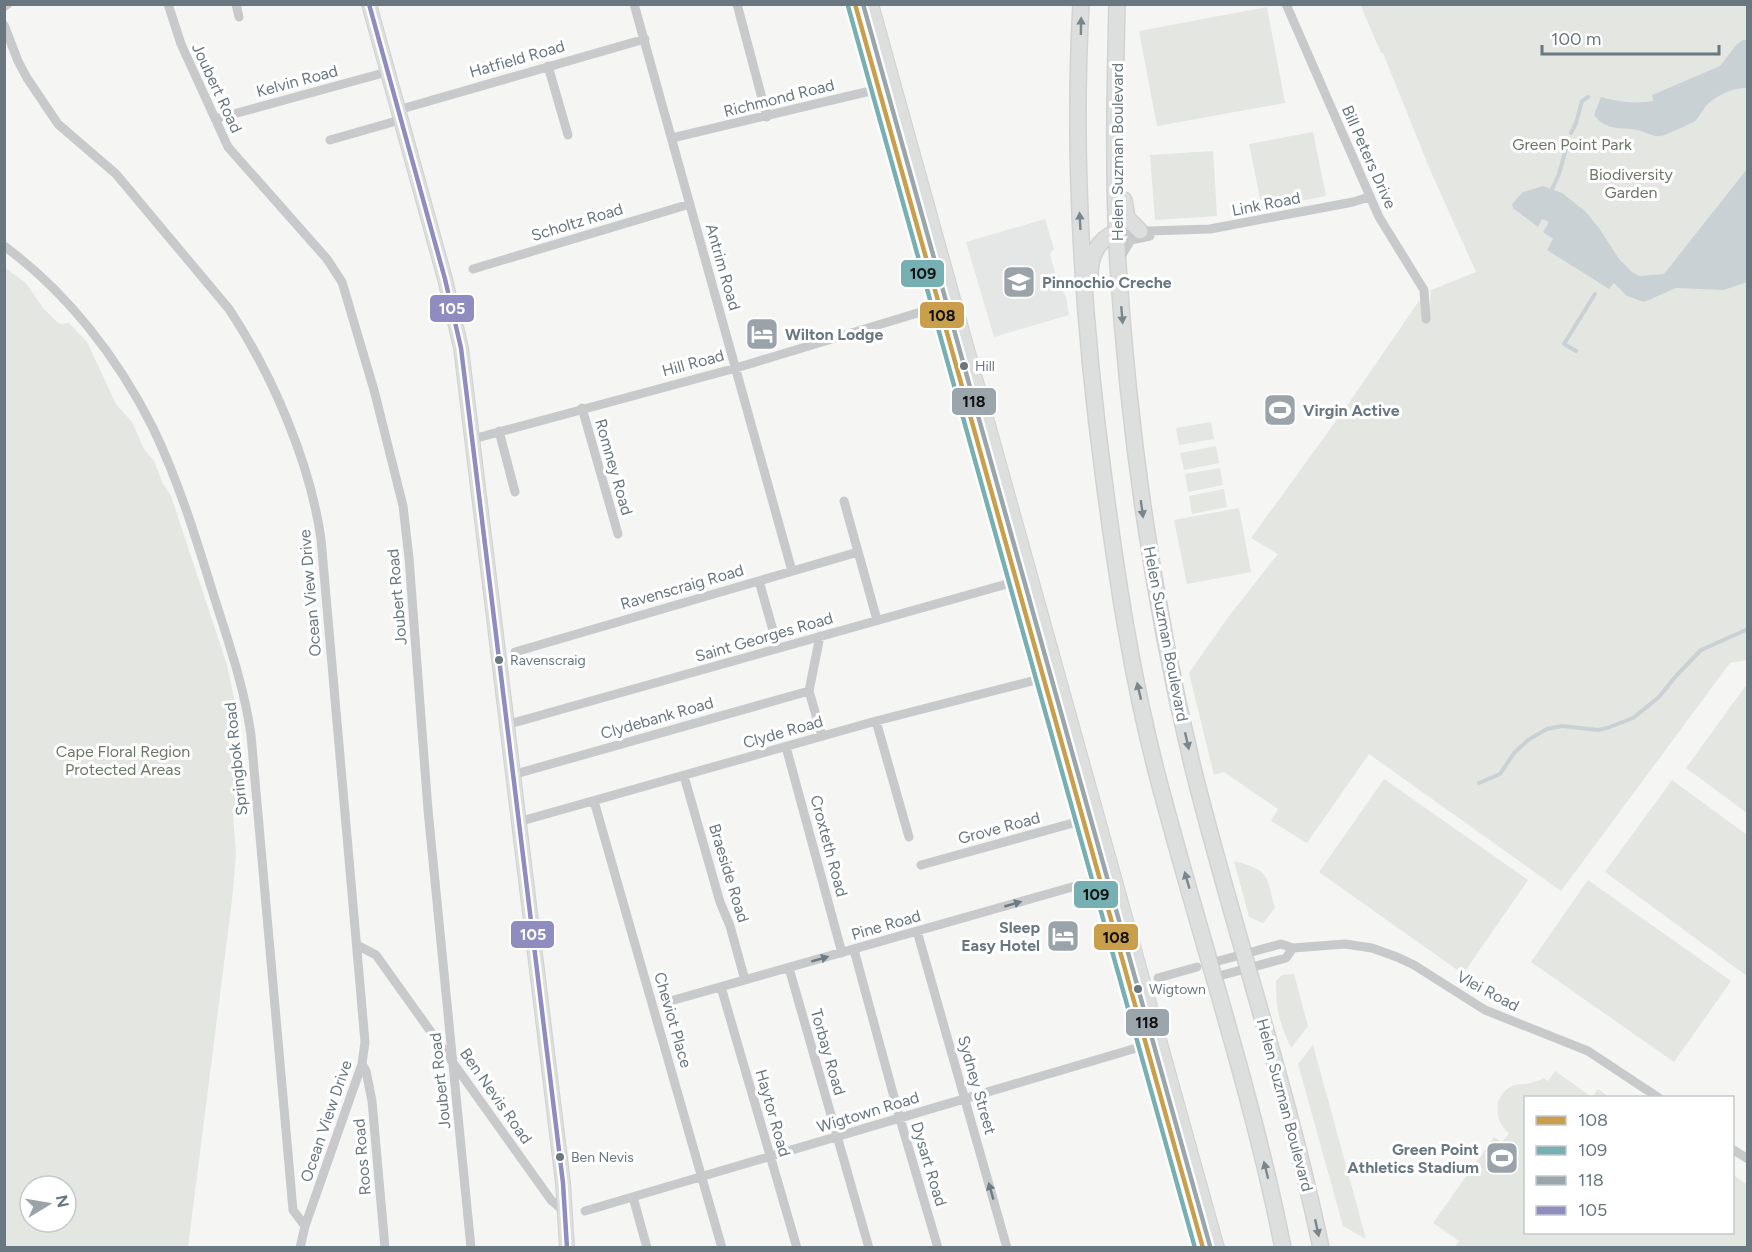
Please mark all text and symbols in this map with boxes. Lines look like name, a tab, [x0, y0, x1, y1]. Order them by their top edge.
one-way arrow	[1076, 16, 1085, 35]
scale bar	[1542, 18, 1719, 56]
text: 100 m	[1551, 28, 1601, 50]
street label: Hatfield Road	[467, 36, 567, 82]
street label: Joubert Road	[188, 40, 246, 136]
street label: Kelvin Road	[254, 61, 340, 101]
street label: Helen Suzman Boulevard	[1108, 63, 1127, 241]
street label: Richmond Road	[722, 75, 836, 121]
street label: Bill Peters Drive	[1338, 102, 1400, 212]
park label: Green Point Park	[1512, 135, 1632, 154]
park label: Biodiversity Garden	[1589, 165, 1673, 202]
street label: Link Road	[1230, 188, 1302, 220]
street label: Scholtz Road	[529, 199, 625, 245]
one-way arrow	[1076, 211, 1085, 230]
street label: Antrim Road	[702, 221, 744, 313]
line badge: 109	[900, 259, 945, 288]
text: 109	[910, 264, 936, 283]
school or university icon: Pinnochio Creche	[1001, 264, 1037, 300]
place label: Pinnochio Creche	[1042, 273, 1172, 292]
line badge: 105	[429, 294, 475, 323]
text: 105	[439, 299, 465, 318]
line badge: 108	[919, 301, 965, 329]
one-way arrow	[1117, 305, 1127, 324]
text: 108	[929, 306, 956, 325]
hotel icon: Wilton Lodge	[744, 316, 780, 352]
place label: Wilton Lodge	[785, 325, 883, 344]
street label: Hill Road	[660, 346, 726, 380]
place label: Hill	[975, 358, 995, 375]
marker: Hill	[958, 360, 970, 372]
line badge: 118	[951, 387, 997, 416]
text: 118	[962, 392, 986, 411]
sports icon: Virgin Active	[1262, 392, 1298, 428]
place label: Virgin Active	[1303, 401, 1400, 420]
street label: Romney Road	[591, 417, 637, 517]
one-way arrow	[1138, 499, 1147, 518]
street label: Ocean View Drive	[295, 528, 325, 657]
street label: Helen Suzman Boulevard	[1140, 545, 1192, 723]
street label: Joubert Road	[383, 548, 411, 646]
street label: Ravenscraig Road	[618, 560, 746, 614]
street label: Saint Georges Road	[693, 608, 835, 666]
place label: Ravenscraig	[510, 652, 586, 669]
marker: Ravenscraig	[493, 654, 505, 666]
one-way arrow	[1133, 682, 1143, 700]
street label: Clydebank Road	[598, 693, 716, 743]
street label: Springbok Road	[221, 701, 251, 817]
street label: Clyde Road	[741, 712, 825, 752]
one-way arrow	[1183, 732, 1193, 751]
park label: Cape Floral Region Protected Areas	[56, 742, 190, 779]
street label: Croxteth Road	[806, 793, 852, 899]
street label: Grove Road	[956, 808, 1042, 848]
street label: Braeside Road	[705, 821, 753, 925]
one-way arrow	[1182, 870, 1191, 888]
line badge: 109	[1073, 880, 1119, 909]
text: 109	[1083, 885, 1109, 904]
one-way arrow	[1005, 899, 1023, 908]
street label: Pine Road	[849, 906, 923, 944]
place label: Sleep Easy Hotel	[961, 918, 1040, 955]
hotel icon: Sleep Easy Hotel	[1045, 918, 1081, 954]
line badge: 105	[510, 920, 555, 949]
line badge: 108	[1093, 923, 1139, 951]
text: 105	[520, 925, 546, 944]
text: 108	[1103, 928, 1130, 947]
one-way arrow	[811, 954, 829, 963]
street label: Vlei Road	[1454, 967, 1522, 1015]
street label: Cheviot Place	[650, 970, 696, 1070]
place label: Wigtown	[1149, 981, 1206, 998]
marker: Wigtown	[1132, 983, 1144, 995]
street label: Torbay Road	[807, 1007, 849, 1097]
line badge: 118	[1125, 1008, 1170, 1037]
text: 118	[1135, 1013, 1159, 1032]
street label: Helen Suzman Boulevard	[1253, 1016, 1317, 1194]
street label: Joubert Road	[425, 1032, 455, 1130]
street label: Sydney Street	[954, 1033, 1000, 1137]
street label: Ben Nevis Road	[456, 1044, 536, 1148]
street label: Ocean View Drive	[296, 1057, 356, 1184]
street label: Haytor Road	[751, 1067, 795, 1159]
street label: Wigtown Road	[815, 1087, 921, 1137]
legend	[1524, 1096, 1734, 1234]
text: 108	[1578, 1109, 1608, 1131]
street label: Roos Road	[349, 1118, 375, 1196]
street label: Dysart Road	[907, 1119, 951, 1209]
text: 109	[1578, 1139, 1607, 1161]
place label: Green Point Athletics Stadium	[1347, 1140, 1479, 1177]
sports icon: Green Point Athletics Stadium	[1484, 1140, 1520, 1176]
place label: Ben Nevis	[571, 1149, 634, 1166]
marker: Ben Nevis	[554, 1151, 566, 1163]
one-way arrow	[1261, 1161, 1271, 1179]
text: 118	[1578, 1169, 1604, 1191]
north arrow	[18, 1174, 78, 1234]
one-way arrow	[986, 1182, 995, 1200]
text: N	[52, 1193, 73, 1209]
text: 105	[1578, 1199, 1607, 1221]
one-way arrow	[1313, 1219, 1322, 1238]

